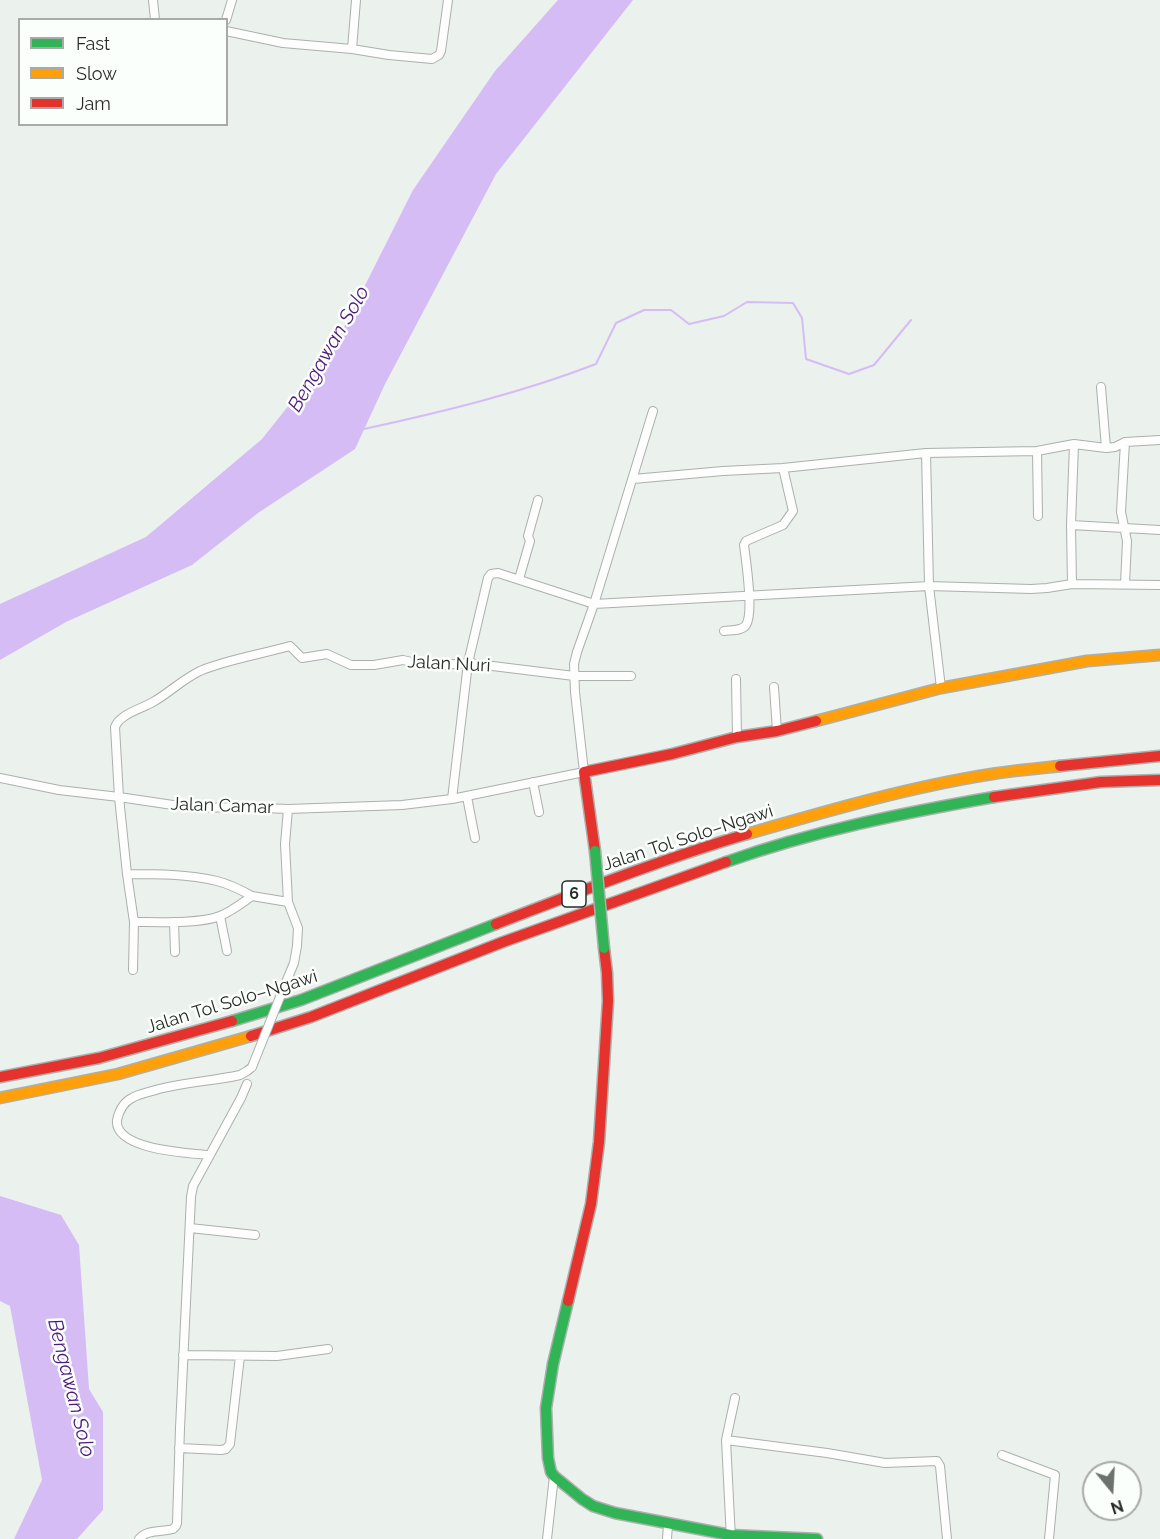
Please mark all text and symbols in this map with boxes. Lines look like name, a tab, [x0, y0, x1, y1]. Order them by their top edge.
legend	[18, 18, 228, 126]
text: Fast	[76, 33, 110, 54]
text: Slow	[76, 63, 117, 84]
text: Jam	[76, 93, 111, 114]
water label: Bengawan Solo	[283, 282, 375, 416]
street label: Jalan Nuri	[407, 651, 491, 677]
street label: Jalan Camar	[170, 793, 274, 819]
street label: Jalan Tol Solo–Ngawi	[600, 800, 776, 876]
road number: 6	[562, 881, 586, 907]
street label: Jalan Tol Solo–Ngawi	[144, 966, 320, 1038]
water label: Bengawan Solo	[42, 1317, 100, 1459]
north arrow	[1082, 1461, 1142, 1521]
text: N	[1108, 1496, 1126, 1518]

